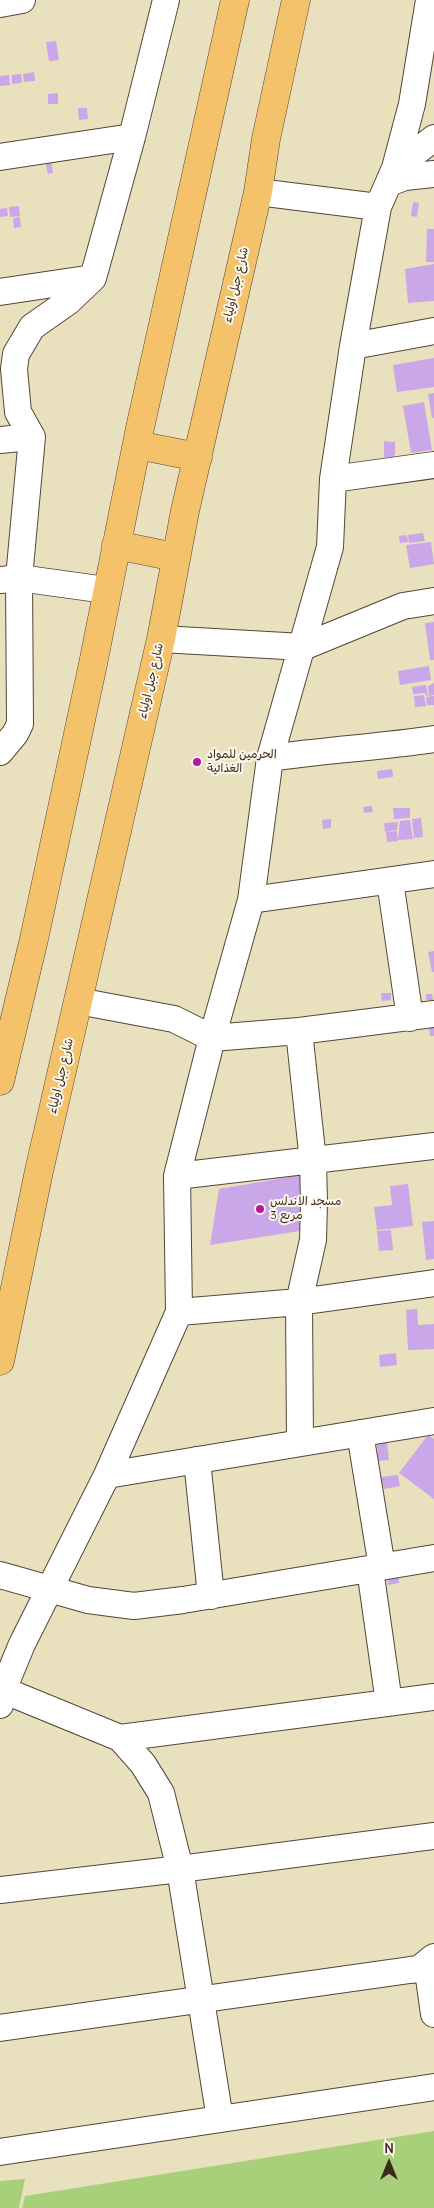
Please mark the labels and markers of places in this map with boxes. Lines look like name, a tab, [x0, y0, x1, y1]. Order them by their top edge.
place label: الحرمين للمواد الغذائية	[207, 748, 277, 776]
marker: الحرمين للمواد الغذائية	[191, 756, 203, 768]
place label: مسجد الاندلس مربع 3	[270, 1195, 341, 1223]
marker: مسجد الاندلس مربع 3	[254, 1203, 266, 1215]

